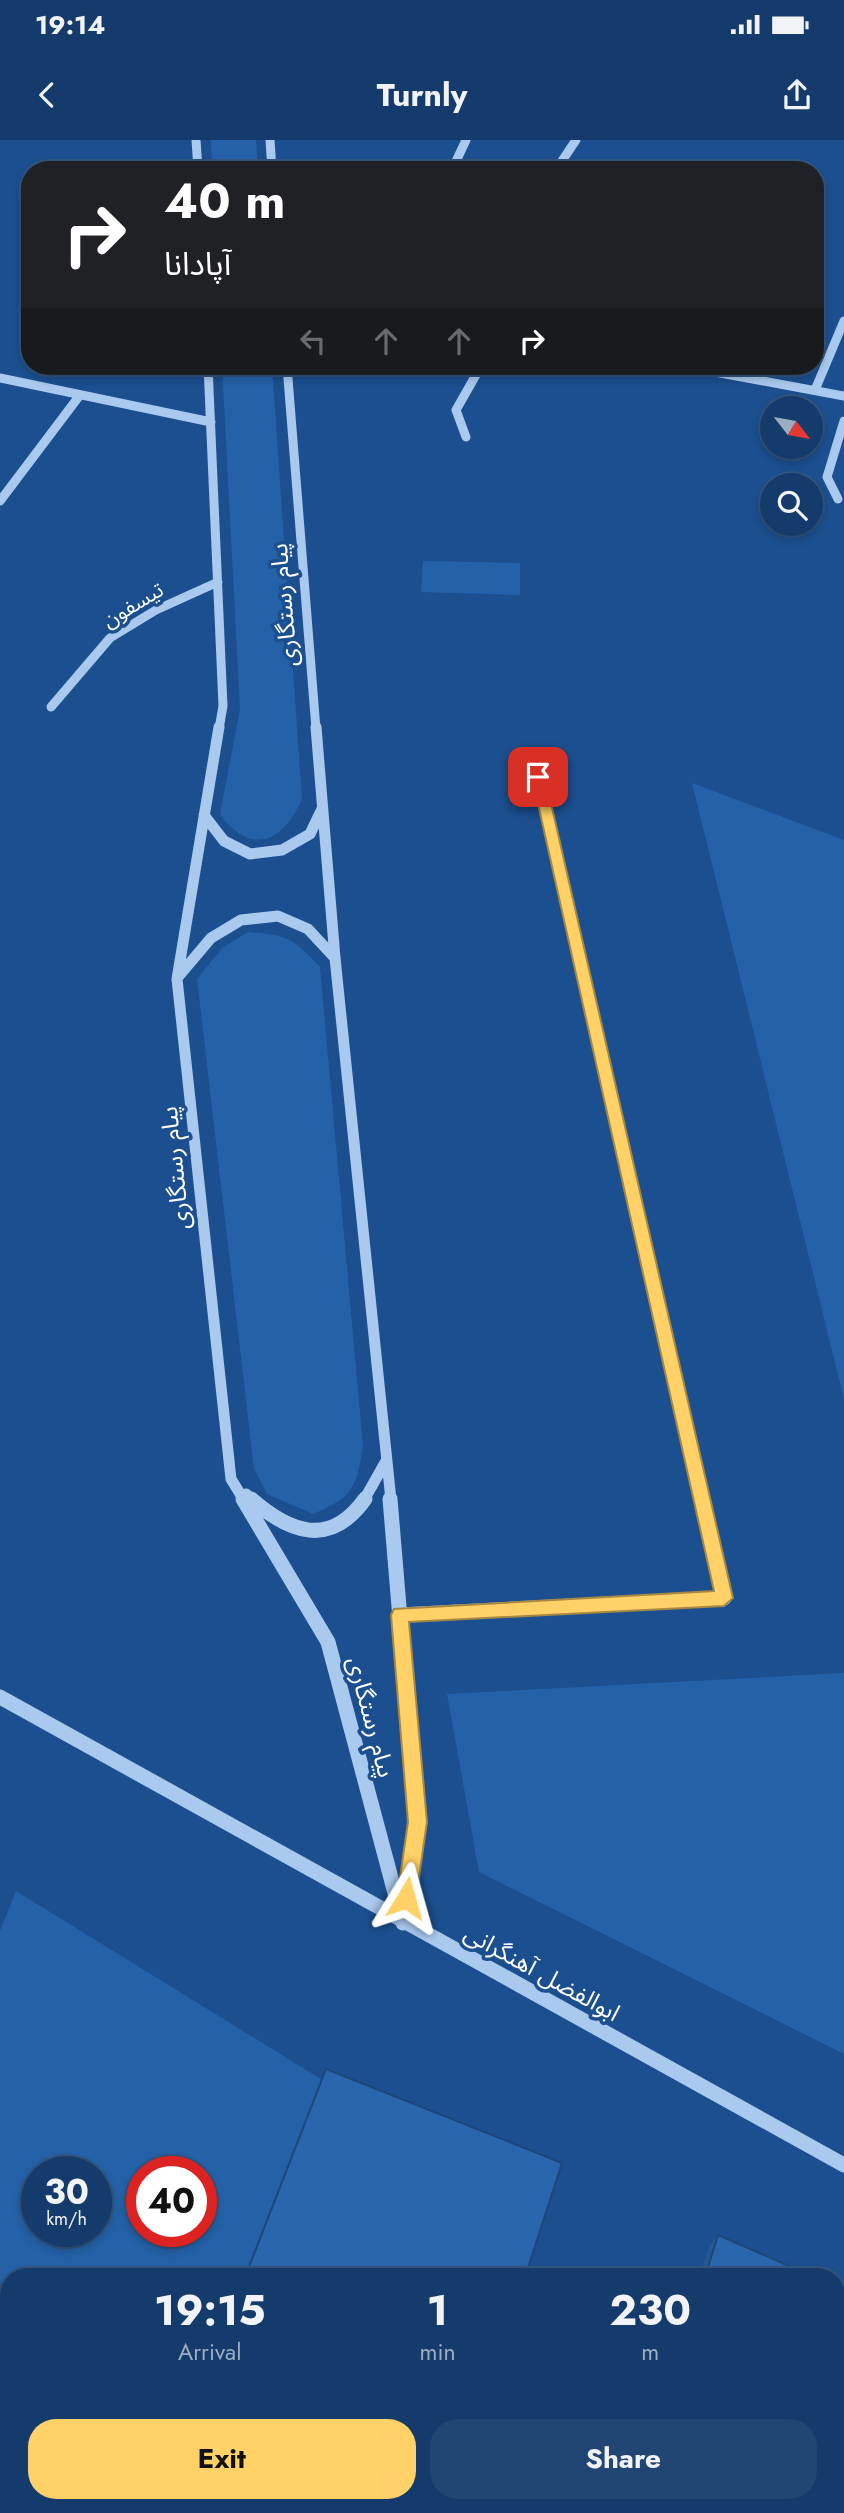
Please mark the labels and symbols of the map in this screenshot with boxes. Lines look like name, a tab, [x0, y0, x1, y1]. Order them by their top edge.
north arrow	[760, 396, 822, 458]
street label: پیام رستگاری	[261, 542, 307, 668]
street label: تیسفون	[97, 575, 169, 635]
pin	[508, 747, 568, 807]
street label: پیام رستگاری	[151, 1104, 199, 1232]
street label: پیام رستگاری	[338, 1652, 404, 1782]
position arrow	[369, 1861, 443, 1935]
street label: ابوالفضل آهنگرانی	[458, 1915, 627, 2030]
speed limit sign: 40	[126, 2156, 217, 2247]

